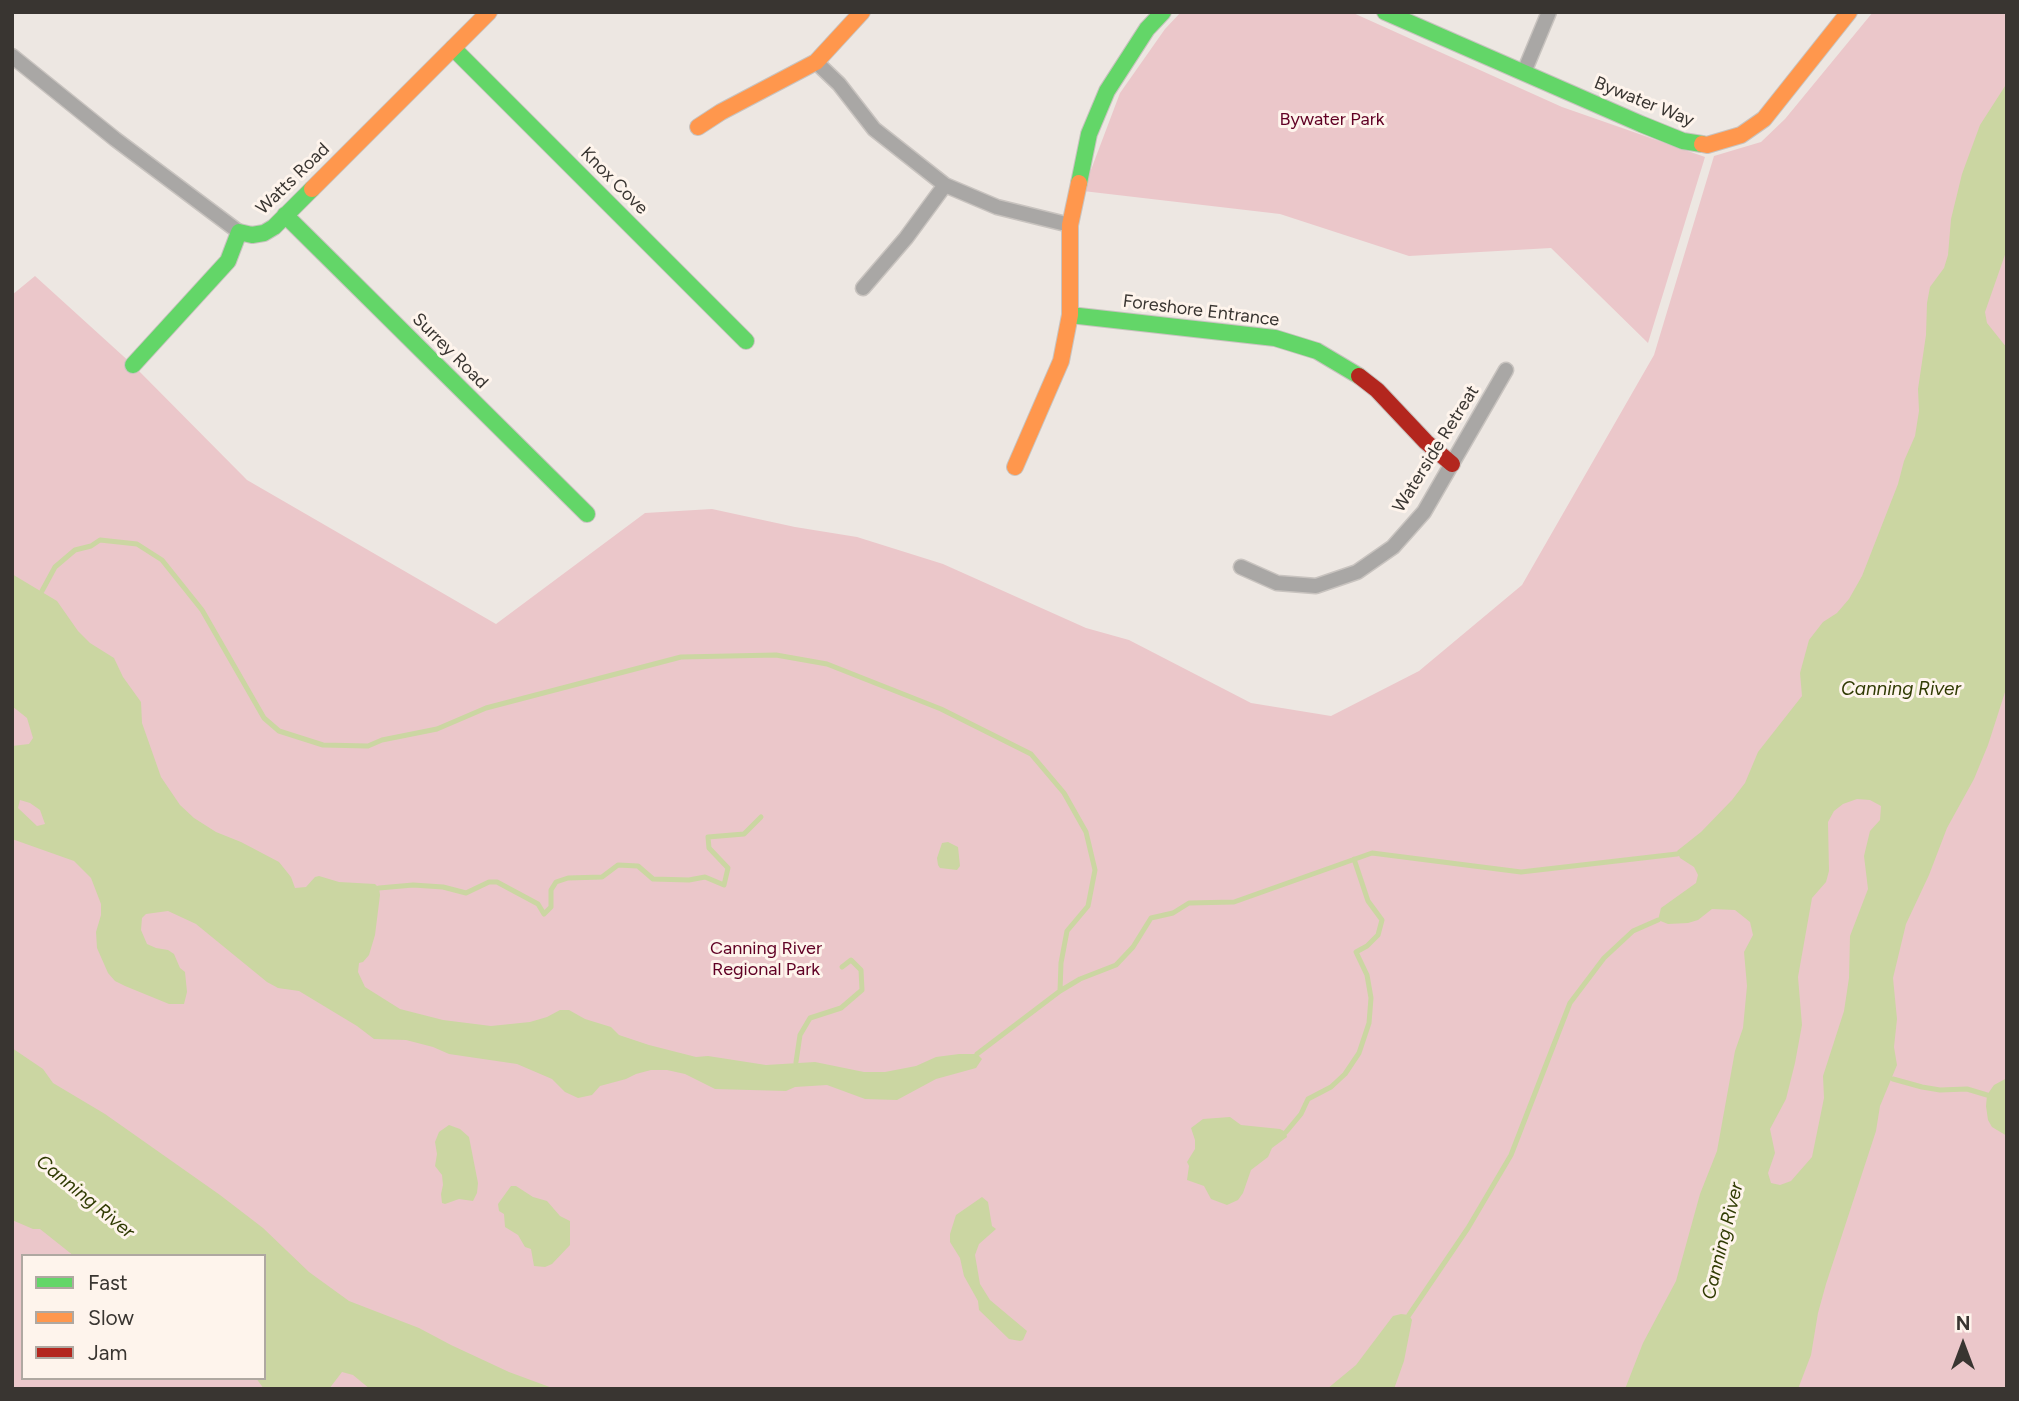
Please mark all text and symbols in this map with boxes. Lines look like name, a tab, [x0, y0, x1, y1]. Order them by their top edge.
street label: Bywater Way	[1591, 72, 1697, 132]
park label: Bywater Park	[1280, 109, 1384, 131]
street label: Watts Road	[252, 139, 334, 219]
street label: Knox Cove	[576, 143, 652, 219]
street label: Foreshore Entrance	[1121, 291, 1281, 331]
street label: Surrey Road	[408, 309, 492, 393]
street label: Waterside Retreat	[1388, 382, 1484, 516]
water label: Canning River	[1841, 678, 1961, 700]
park label: Canning River Regional Park	[710, 938, 822, 981]
water label: Canning River	[31, 1150, 139, 1244]
water label: Canning River	[1697, 1180, 1749, 1302]
legend	[21, 1254, 266, 1380]
text: Fast	[88, 1270, 128, 1295]
text: Slow	[88, 1305, 134, 1330]
north arrow	[1928, 1310, 1998, 1380]
text: N	[1956, 1312, 1970, 1335]
text: Jam	[88, 1340, 127, 1365]

